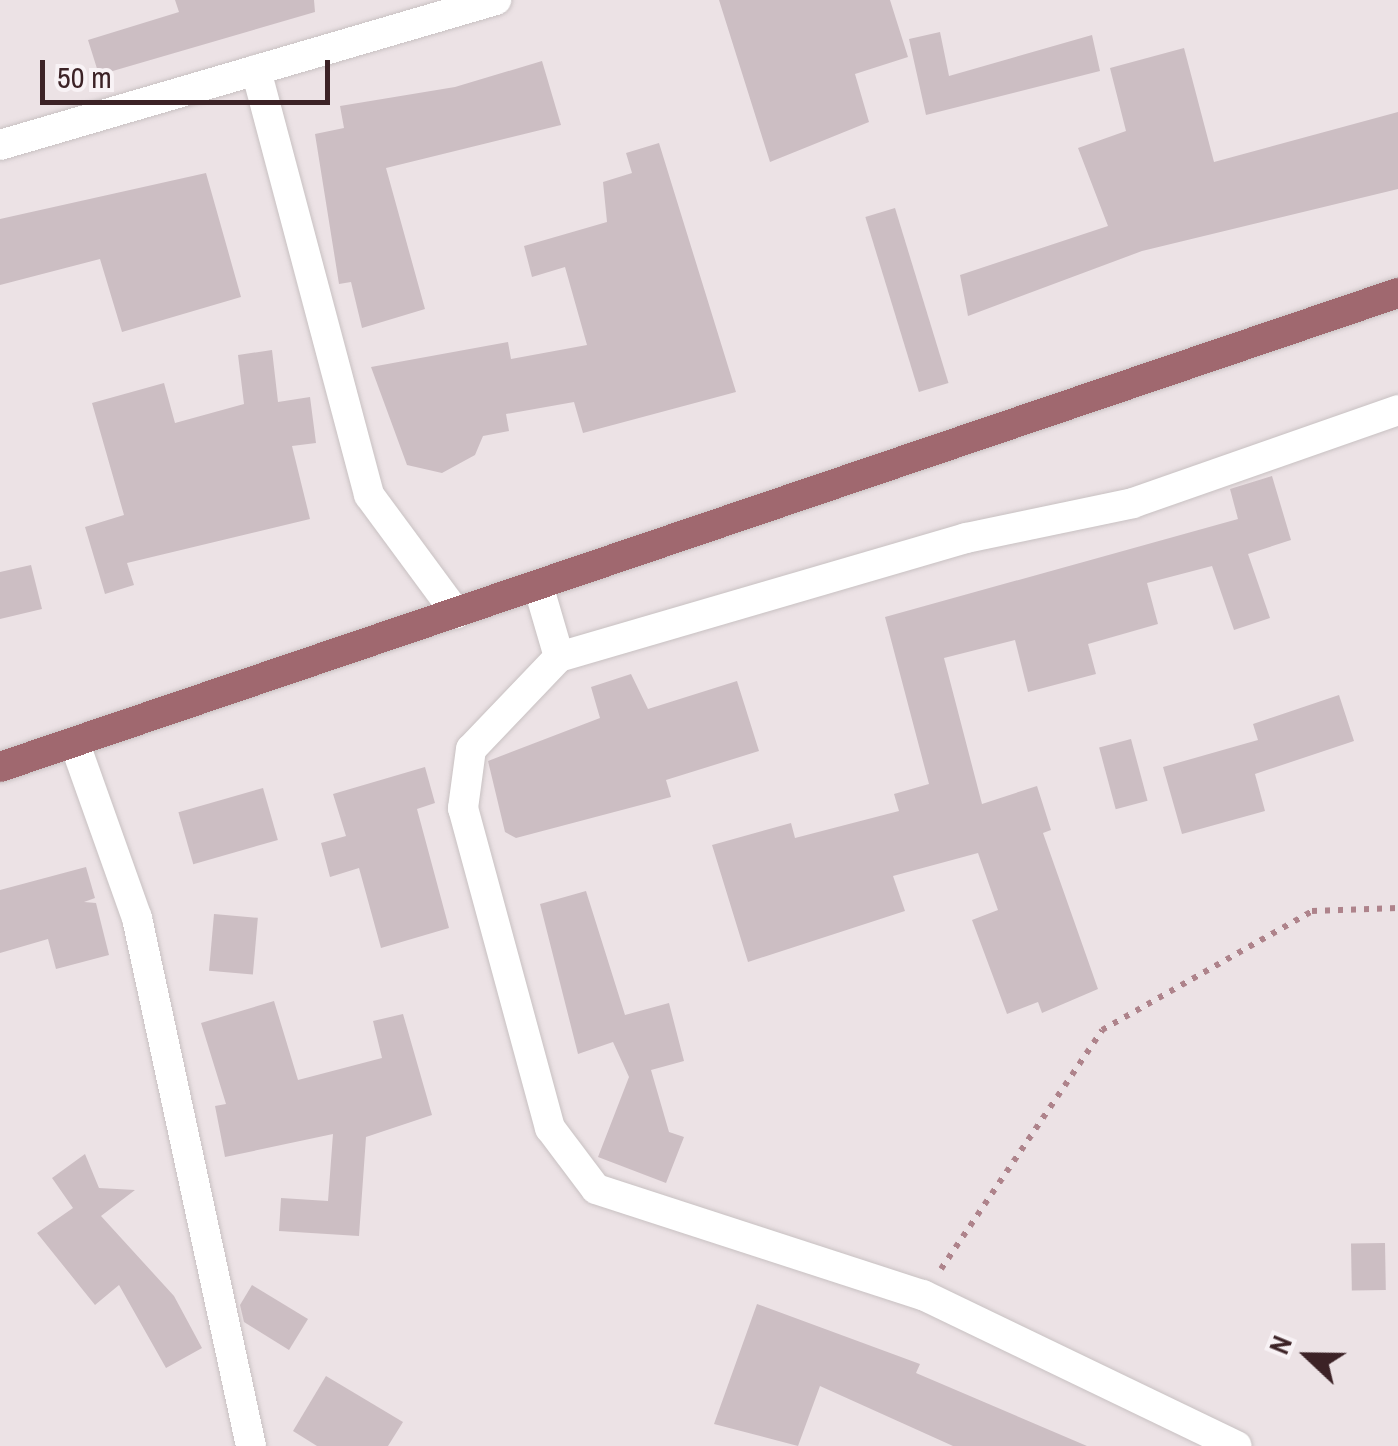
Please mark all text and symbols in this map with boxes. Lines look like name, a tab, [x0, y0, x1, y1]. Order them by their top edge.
scale bar	[45, 40, 335, 102]
text: 50 m	[57, 57, 112, 97]
north arrow	[1258, 1306, 1358, 1406]
text: N	[1259, 1330, 1301, 1360]

